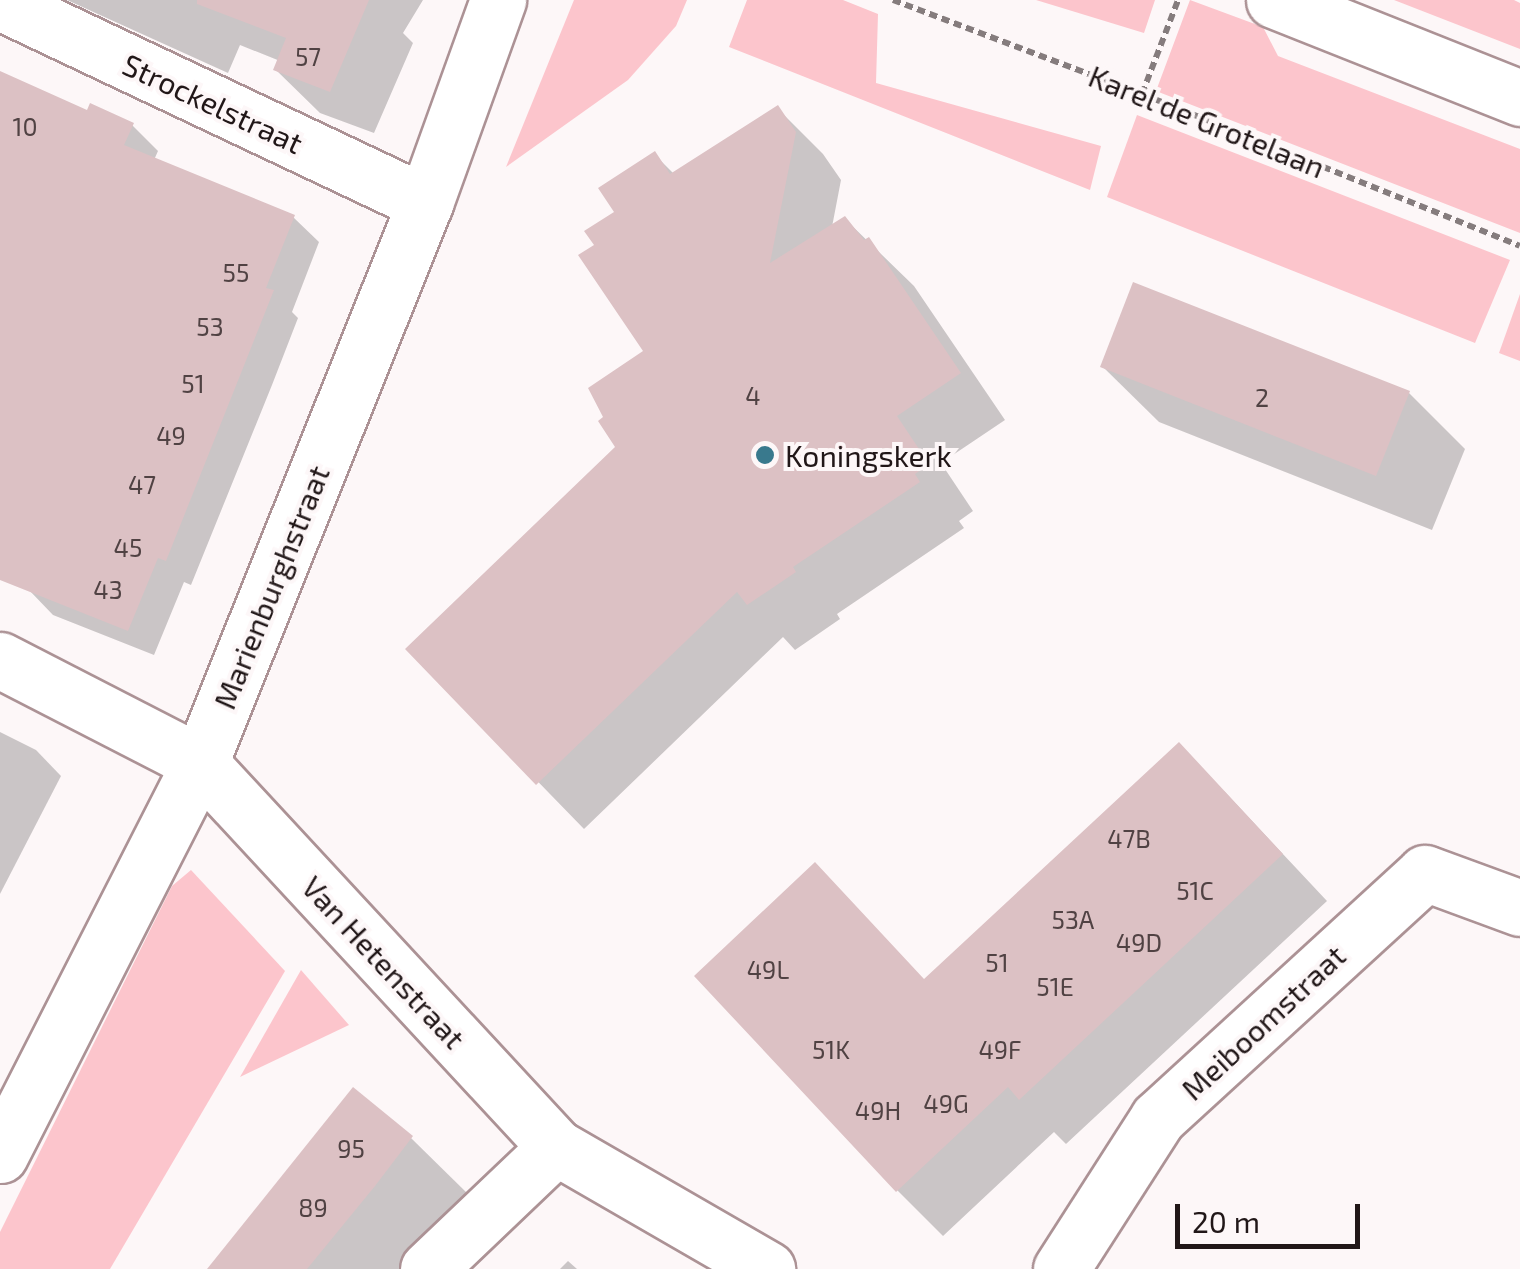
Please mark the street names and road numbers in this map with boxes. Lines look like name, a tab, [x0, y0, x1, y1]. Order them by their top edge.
street label: Strockelstraat	[117, 46, 309, 160]
street label: Karel de Grotelaan	[1084, 57, 1330, 185]
street label: Marienburghstraat	[206, 460, 336, 714]
street label: Van Hetenstraat	[295, 868, 473, 1056]
street label: Meiboomstraat	[1174, 937, 1352, 1107]

